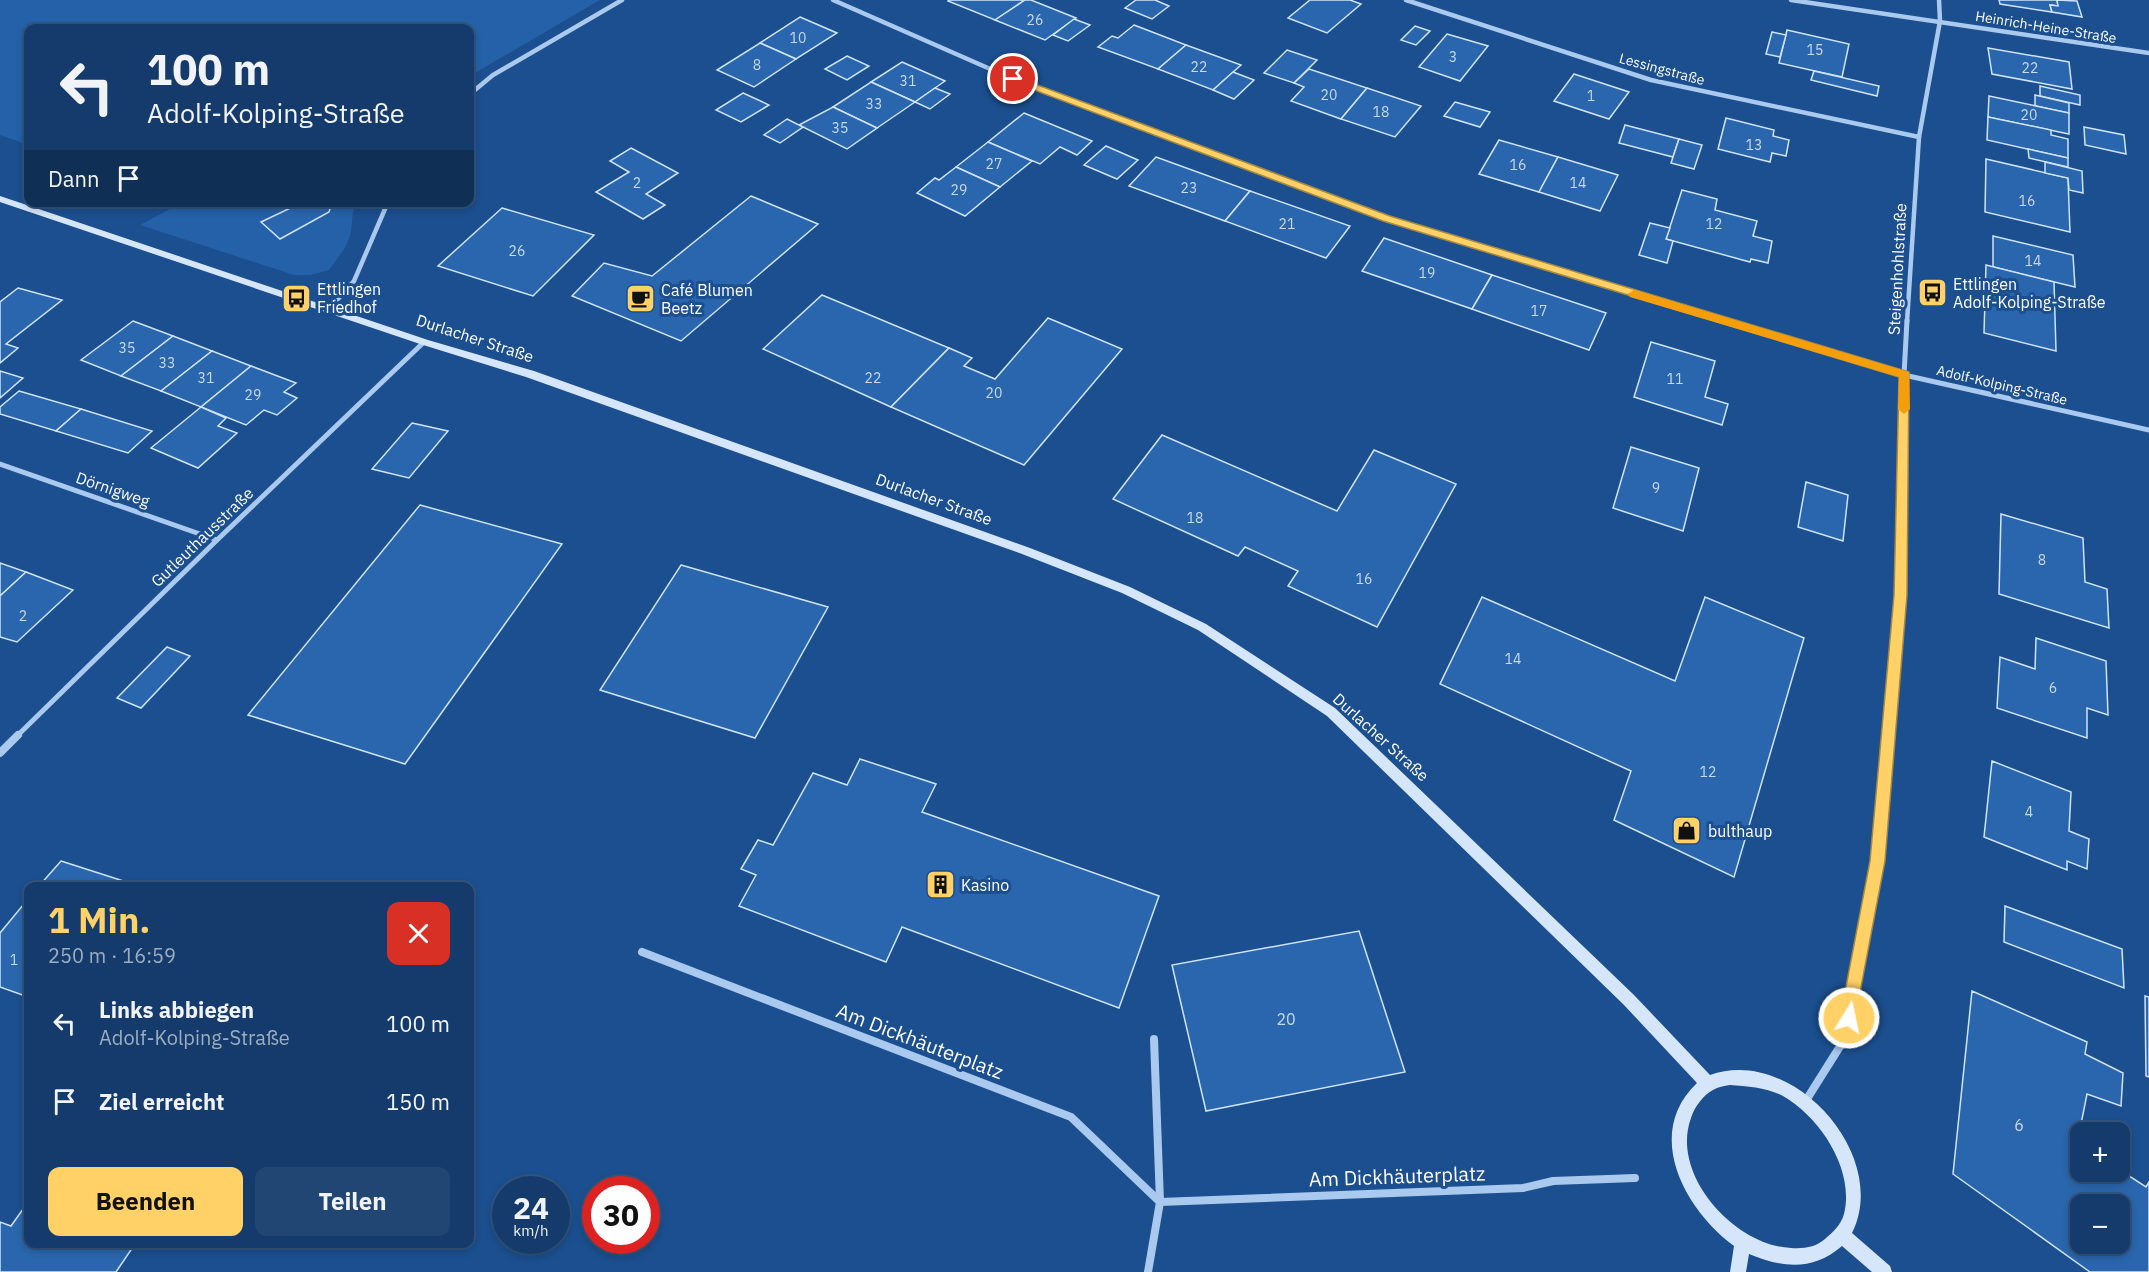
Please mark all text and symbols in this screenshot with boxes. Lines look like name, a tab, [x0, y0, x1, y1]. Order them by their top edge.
street label: Heinrich-Heine-Straße	[1974, 7, 2118, 47]
house number: 26	[1027, 11, 1043, 29]
house number: 10	[790, 29, 806, 47]
house number: 15	[1807, 41, 1823, 59]
text: 100 m	[147, 42, 270, 97]
icon: left	[48, 48, 126, 126]
house number: 3	[1449, 48, 1457, 66]
street label: Lessingstraße	[1617, 49, 1707, 89]
pin	[987, 53, 1038, 104]
house number: 8	[753, 56, 761, 74]
house number: 22	[1191, 58, 1207, 76]
house number: 22	[2022, 59, 2038, 77]
icon: arrive	[996, 62, 1029, 95]
house number: 31	[900, 72, 916, 90]
house number: 20	[1321, 86, 1337, 104]
house number: 1	[1587, 87, 1595, 105]
text: Adolf-Kolping-Straße	[147, 95, 405, 130]
house number: 33	[866, 95, 882, 113]
house number: 18	[1373, 103, 1389, 121]
house number: 20	[2021, 106, 2037, 124]
house number: 35	[832, 119, 848, 137]
house number: 13	[1746, 136, 1762, 154]
house number: 27	[986, 155, 1002, 173]
house number: 16	[1510, 156, 1526, 174]
icon: arrive	[112, 162, 145, 195]
text: Dann	[48, 164, 100, 193]
house number: 2	[633, 174, 641, 192]
house number: 14	[1570, 174, 1586, 192]
house number: 23	[1181, 179, 1197, 197]
house number: 29	[951, 181, 967, 199]
house number: 16	[2019, 192, 2035, 210]
street label: Steigenhohlstraße	[1884, 202, 1910, 335]
house number: 21	[1279, 215, 1295, 233]
house number: 12	[1706, 215, 1722, 233]
house number: 26	[509, 242, 525, 260]
house number: 14	[2025, 252, 2041, 270]
house number: 19	[1419, 264, 1435, 282]
place label: Ettlingen Adolf-Kolping-Straße	[1953, 274, 2106, 312]
bus stop icon: Ettlingen Adolf-Kolping-Straße	[1916, 277, 1948, 309]
place label: Ettlingen Friedhof	[317, 279, 381, 317]
place label: Café Blumen Beetz	[661, 280, 753, 318]
bus stop icon: Ettlingen Friedhof	[280, 282, 312, 314]
cafe icon: Café Blumen Beetz	[624, 283, 656, 315]
house number: 17	[1531, 302, 1547, 320]
street label: Durlacher Straße	[414, 310, 537, 366]
house number: 35	[119, 339, 135, 357]
house number: 33	[159, 354, 175, 372]
street label: Adolf-Kolping-Straße	[1935, 361, 2069, 409]
house number: 31	[198, 369, 214, 387]
house number: 22	[865, 369, 881, 387]
house number: 11	[1667, 370, 1683, 388]
house number: 20	[986, 384, 1002, 402]
house number: 29	[245, 386, 261, 404]
street label: Dörnigweg	[74, 467, 153, 511]
street label: Durlacher Straße	[873, 469, 995, 529]
house number: 9	[1652, 479, 1660, 497]
street label: Gutleuthausstraße	[147, 483, 258, 591]
house number: 18	[1187, 509, 1203, 527]
house number: 8	[2038, 551, 2046, 569]
house number: 16	[1356, 570, 1372, 588]
house number: 2	[19, 607, 27, 625]
house number: 14	[1505, 650, 1521, 668]
house number: 6	[2049, 679, 2057, 697]
street label: Durlacher Straße	[1329, 689, 1433, 786]
house number: 12	[1700, 763, 1716, 781]
house number: 4	[2025, 803, 2033, 821]
shop icon: bulthaup	[1671, 815, 1703, 847]
place label: bulthaup	[1708, 821, 1772, 841]
building icon: Kasino	[924, 869, 956, 901]
place label: Kasino	[961, 875, 1009, 895]
text: 1 Min.	[48, 896, 151, 943]
button: close	[387, 902, 450, 965]
text: 250 m · 16:59	[48, 942, 176, 969]
house number: 1	[10, 951, 18, 969]
position arrow	[1817, 986, 1881, 1050]
text: Links abbiegen	[99, 995, 254, 1024]
street label: Am Dickhäuterplatz	[833, 997, 1007, 1085]
icon: left	[48, 1007, 81, 1040]
text: 100 m	[386, 1009, 450, 1038]
house number: 20	[1276, 1009, 1296, 1029]
text: Adolf-Kolping-Straße	[99, 1024, 290, 1051]
icon: arrive	[48, 1085, 81, 1118]
text: Ziel erreicht	[99, 1087, 224, 1116]
text: 150 m	[386, 1087, 450, 1116]
house number: 6	[2014, 1115, 2024, 1135]
map controls	[2070, 1122, 2130, 1254]
button: +	[2070, 1122, 2130, 1182]
street label: Am Dickhäuterplatz	[1308, 1159, 1486, 1193]
button: Beenden	[48, 1167, 243, 1236]
button: Teilen	[255, 1167, 450, 1236]
speed limit sign: 30	[582, 1176, 660, 1254]
text: 24	[513, 1188, 549, 1227]
button: −	[2070, 1194, 2130, 1254]
text: km/h	[513, 1221, 549, 1240]

